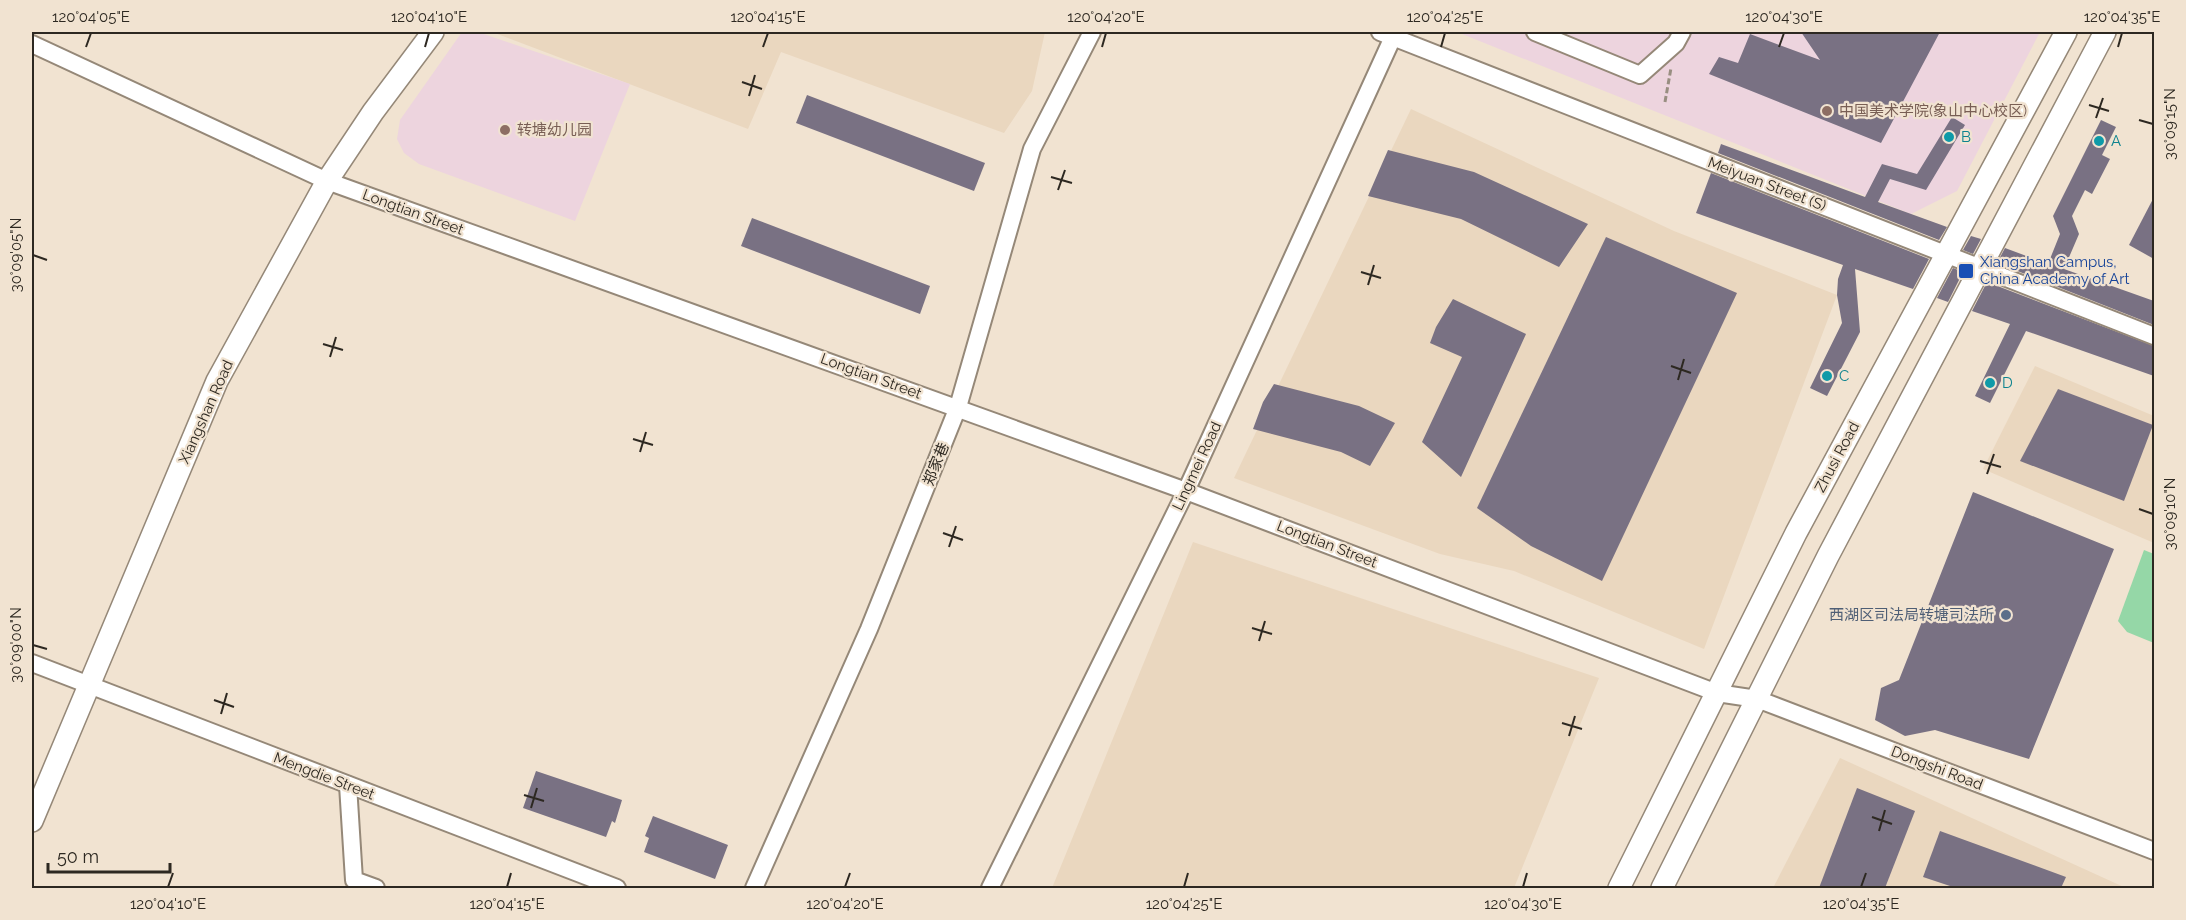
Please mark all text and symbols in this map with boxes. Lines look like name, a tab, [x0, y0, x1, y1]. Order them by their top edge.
text: 120°04'05"E	[52, 8, 130, 26]
text: 120°04'10"E	[391, 8, 467, 26]
text: 120°04'15"E	[730, 8, 806, 26]
text: 120°04'20"E	[1067, 8, 1145, 26]
text: 120°04'25"E	[1407, 8, 1483, 26]
text: 120°04'30"E	[1745, 8, 1823, 26]
text: 120°04'35"E	[2084, 8, 2160, 26]
text: 30°09'15"N	[2161, 88, 2179, 160]
place label: 中国美术学院(象山中心校区)	[1839, 102, 2027, 120]
marker: 中国美术学院(象山中心校区)	[1820, 104, 1834, 118]
place label: 转塘幼儿园	[517, 121, 592, 139]
marker: 转塘幼儿园	[498, 123, 512, 137]
place label: B	[1961, 128, 1971, 146]
marker: B	[1942, 130, 1956, 144]
place label: A	[2111, 132, 2121, 150]
marker: A	[2092, 134, 2106, 148]
street label: Meiyuan Street (S)	[1705, 153, 1829, 215]
street label: Longtian Street	[360, 185, 466, 239]
text: 30°09'05"N	[7, 218, 25, 292]
place label: Xiangshan Campus, China Academy of Art	[1980, 253, 2129, 288]
marker: Xiangshan Campus, China Academy of Art	[1957, 262, 1975, 280]
street label: Longtian Street	[818, 349, 924, 403]
street label: Xiangshan Road	[175, 357, 237, 467]
place label: C	[1839, 367, 1849, 385]
marker: C	[1820, 369, 1834, 383]
place label: D	[2002, 374, 2013, 392]
marker: D	[1983, 376, 1997, 390]
street label: Lingmei Road	[1169, 419, 1225, 513]
street label: Zhusi Road	[1811, 419, 1863, 495]
street label: 郑家巷	[919, 440, 953, 488]
text: 30°09'10"N	[2161, 478, 2179, 550]
street label: Longtian Street	[1274, 517, 1380, 571]
place label: 西湖区司法局转塘司法所	[1829, 606, 1994, 624]
text: 30°09'00"N	[7, 607, 25, 683]
marker: 西湖区司法局转塘司法所	[1999, 608, 2013, 622]
street label: Dongshi Road	[1889, 742, 1985, 794]
street label: Mengdie Street	[271, 748, 377, 804]
scale bar	[48, 836, 170, 874]
text: 50 m	[57, 846, 99, 867]
text: 120°04'10"E	[130, 895, 206, 913]
text: 120°04'15"E	[469, 895, 545, 913]
text: 120°04'20"E	[806, 895, 884, 913]
text: 120°04'25"E	[1146, 895, 1222, 913]
text: 120°04'30"E	[1484, 895, 1562, 913]
text: 120°04'35"E	[1823, 895, 1899, 913]

